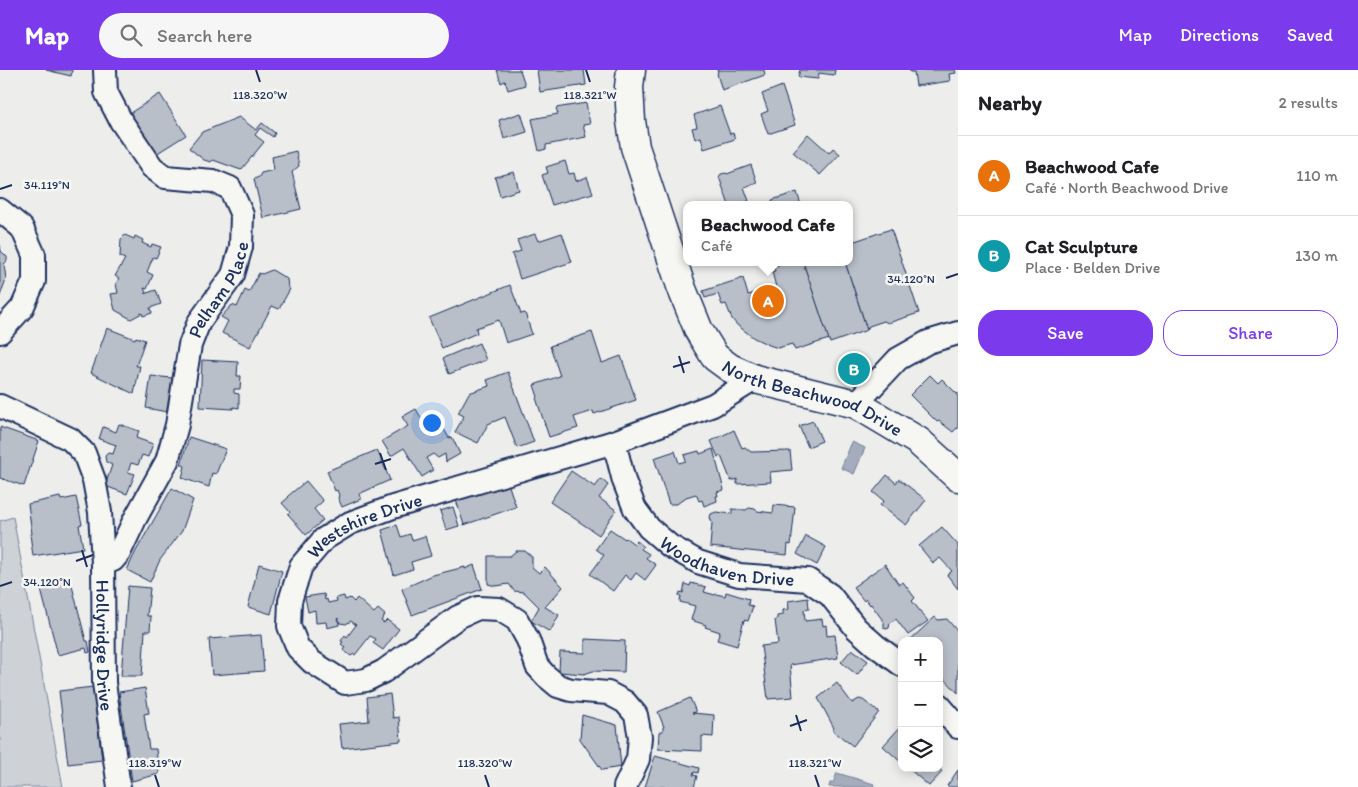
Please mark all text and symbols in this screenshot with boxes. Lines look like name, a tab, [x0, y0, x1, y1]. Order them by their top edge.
search box	[99, 13, 449, 58]
text: Map	[25, 21, 69, 50]
icon: search	[117, 21, 145, 49]
text: Search here	[157, 24, 252, 47]
text: Map	[1119, 24, 1152, 46]
text: Directions	[1180, 24, 1259, 46]
text: Saved	[1287, 24, 1333, 46]
text: 118.320°W	[233, 88, 287, 102]
text: 118.321°W	[564, 88, 616, 102]
text: Nearby	[978, 90, 1042, 115]
text: 2 results	[1278, 93, 1338, 112]
text: Beachwood Cafe	[1025, 155, 1159, 178]
text: A	[989, 166, 999, 185]
text: 110 m	[1296, 166, 1338, 185]
text: 34.119°N	[24, 178, 70, 192]
text: Café · North Beachwood Drive	[1025, 178, 1228, 197]
popup	[683, 201, 853, 266]
text: Beachwood Cafe	[701, 213, 835, 236]
text: Cat Sculpture	[1025, 235, 1138, 258]
text: Café	[701, 236, 733, 255]
street label: Pelham Place	[183, 242, 253, 341]
text: B	[989, 246, 999, 265]
text: 130 m	[1295, 246, 1338, 265]
text: Place · Belden Drive	[1025, 258, 1160, 277]
text: 34.120°N	[887, 272, 935, 286]
pin: A	[752, 282, 784, 320]
button: Save	[978, 310, 1153, 356]
button: Share	[1163, 310, 1338, 356]
pin: B	[838, 350, 870, 388]
street label: North Beachwood Drive	[719, 351, 905, 443]
your location	[419, 410, 445, 436]
street label: Westshire Drive	[302, 488, 425, 563]
street label: Woodhaven Drive	[655, 531, 795, 591]
text: 34.120°N	[23, 575, 71, 589]
street label: Hollyridge Drive	[91, 580, 119, 712]
map controls	[898, 637, 943, 772]
button: +	[898, 637, 943, 682]
button: −	[898, 682, 943, 727]
button: layers	[898, 727, 943, 772]
text: 118.319°W	[129, 756, 181, 770]
text: 118.320°W	[458, 756, 512, 770]
text: 118.321°W	[789, 756, 841, 770]

